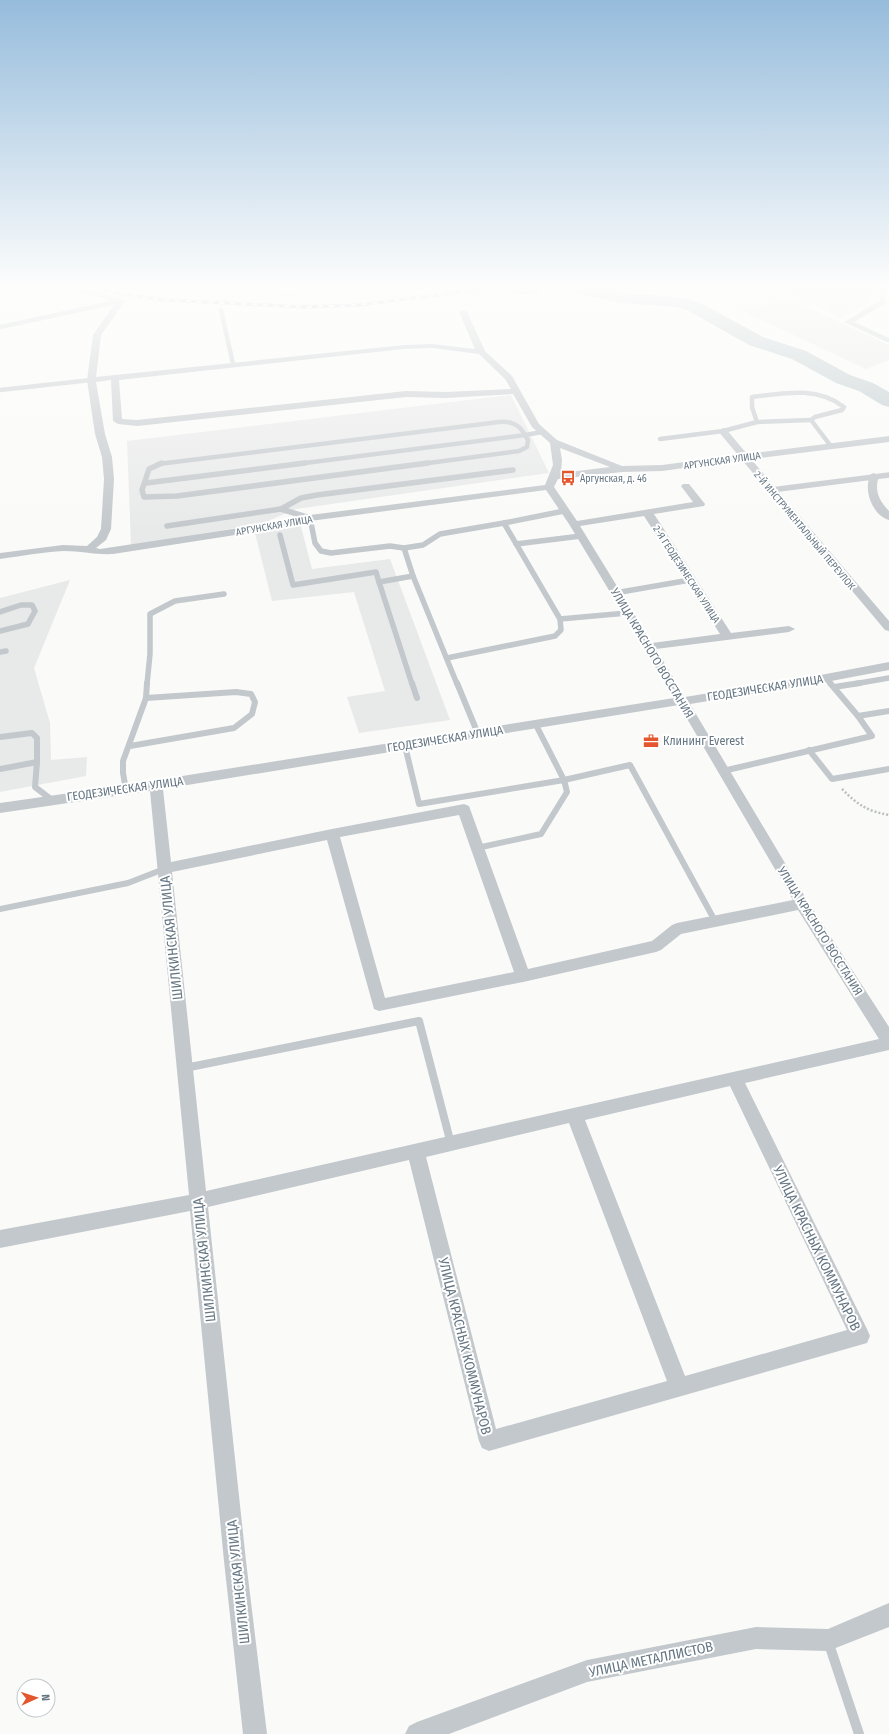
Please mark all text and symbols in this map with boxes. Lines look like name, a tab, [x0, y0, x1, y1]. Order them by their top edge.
street label: АРГУНСКАЯ УЛИЦА	[683, 450, 762, 472]
street label: 2-Й ИНСТРУМЕНТАЛЬНЫЙ ПЕРЕУЛОК	[751, 468, 859, 593]
bus stop icon: Аргунская, д. 46	[559, 469, 577, 487]
place label: Аргунская, д. 46	[580, 473, 647, 485]
street label: АРГУНСКАЯ УЛИЦА	[235, 513, 314, 539]
street label: 2-Я ГЕОДЕЗИЧЕСКАЯ УЛИЦА	[650, 524, 723, 626]
street label: УЛИЦА КРАСНОГО ВОССТАНИЯ	[607, 585, 696, 720]
street label: ГЕОДЕЗИЧЕСКАЯ УЛИЦА	[706, 672, 825, 704]
street label: ГЕОДЕЗИЧЕСКАЯ УЛИЦА	[386, 723, 505, 755]
office icon: Клининг Everest	[642, 732, 660, 750]
place label: Клининг Everest	[663, 734, 744, 748]
street label: ГЕОДЕЗИЧЕСКАЯ УЛИЦА	[66, 774, 185, 804]
street label: УЛИЦА КРАСНОГО ВОССТАНИЯ	[774, 863, 865, 998]
street label: ШИЛКИНСКАЯ УЛИЦА	[156, 874, 186, 1001]
street label: УЛИЦА КРАСНЫХ КОММУНАРОВ	[769, 1162, 864, 1334]
street label: ШИЛКИНСКАЯ УЛИЦА	[189, 1196, 219, 1323]
street label: УЛИЦА КРАСНЫХ КОММУНАРОВ	[434, 1255, 495, 1437]
street label: ШИЛКИНСКАЯ УЛИЦА	[223, 1518, 253, 1645]
street label: УЛИЦА МЕТАЛЛИСТОВ	[587, 1638, 715, 1681]
north arrow	[16, 1678, 56, 1718]
text: N	[39, 1694, 52, 1701]

